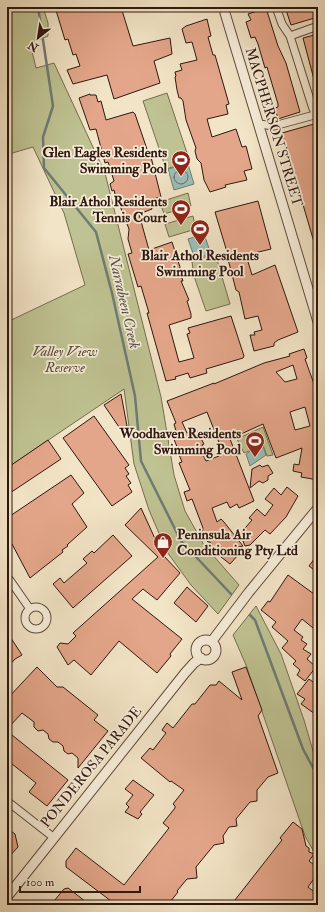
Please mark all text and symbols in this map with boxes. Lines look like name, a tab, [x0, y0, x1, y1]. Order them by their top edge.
north arrow	[18, 18, 58, 58]
text: N	[25, 38, 42, 55]
street label: MACPHERSON STREET	[242, 45, 306, 209]
place label: Glen Eagles Residents Swimming Pool	[42, 144, 167, 178]
sports icon: Glen Eagles Residents Swimming Pool	[170, 149, 192, 177]
place label: Blair Athol Residents Tennis Court	[49, 193, 167, 226]
sports icon: Blair Athol Residents Tennis Court	[170, 198, 192, 226]
sports icon: Blair Athol Residents Swimming Pool	[189, 218, 211, 246]
place label: Blair Athol Residents Swimming Pool	[141, 247, 259, 281]
water label: Narrabeen Creek	[104, 252, 144, 351]
park label: Valley View Reserve	[32, 343, 98, 376]
place label: Woodhaven Residents Swimming Pool	[118, 425, 241, 459]
sports icon: Woodhaven Residents Swimming Pool	[244, 430, 266, 458]
place label: Peninsula Air Conditioning Pty Ltd	[177, 526, 298, 560]
shop icon: Peninsula Air Conditioning Pty Ltd	[152, 531, 174, 559]
street label: PONDEROSA PARADE	[37, 703, 145, 831]
scale bar	[20, 868, 140, 894]
text: 100 m	[26, 875, 55, 890]

